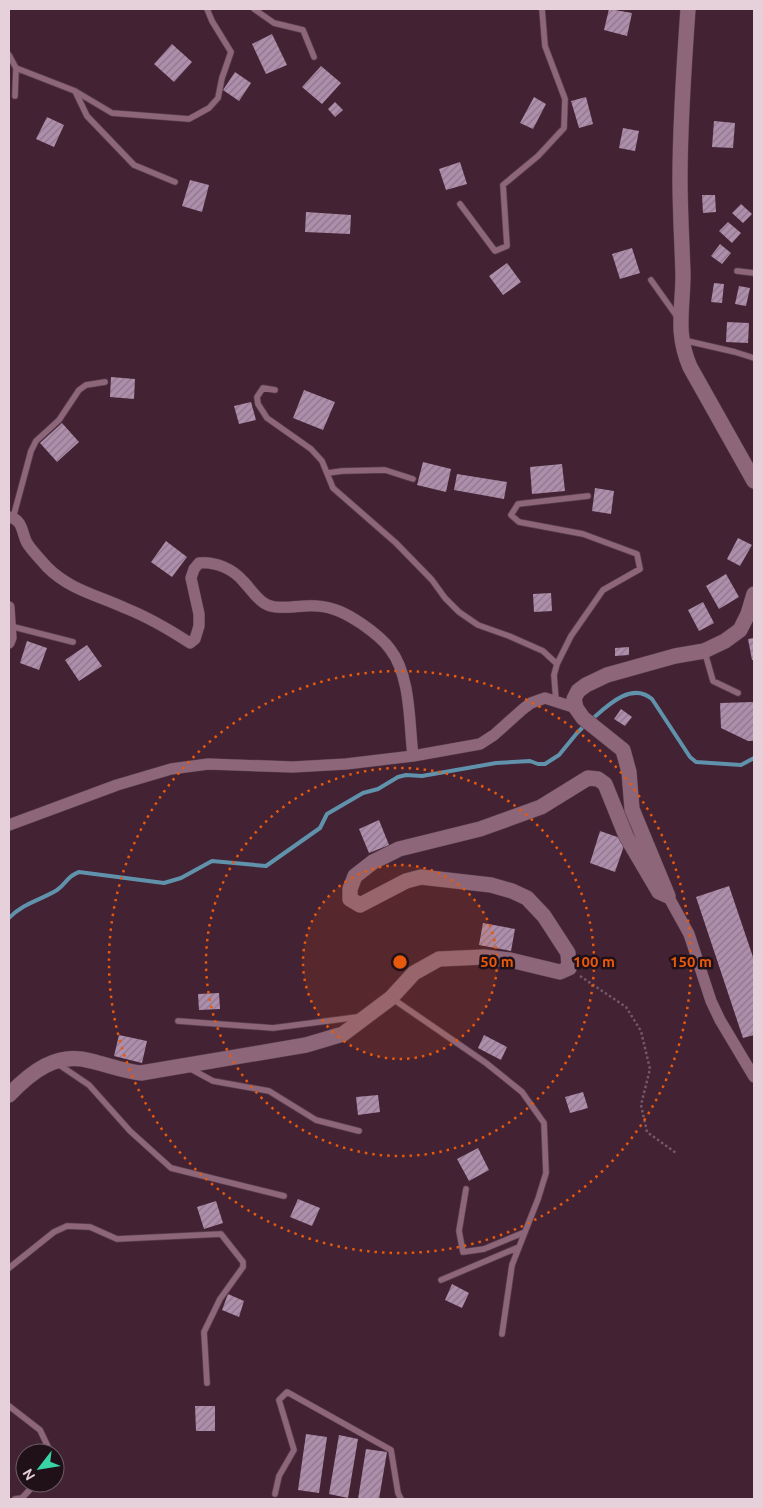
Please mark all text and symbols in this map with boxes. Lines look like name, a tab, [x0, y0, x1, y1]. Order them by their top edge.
centre of rings	[391, 953, 409, 971]
text: 50 m	[480, 953, 514, 970]
text: 100 m	[573, 953, 615, 970]
text: 150 m	[670, 953, 712, 970]
north arrow	[15, 1443, 65, 1493]
text: N	[19, 1466, 38, 1483]

